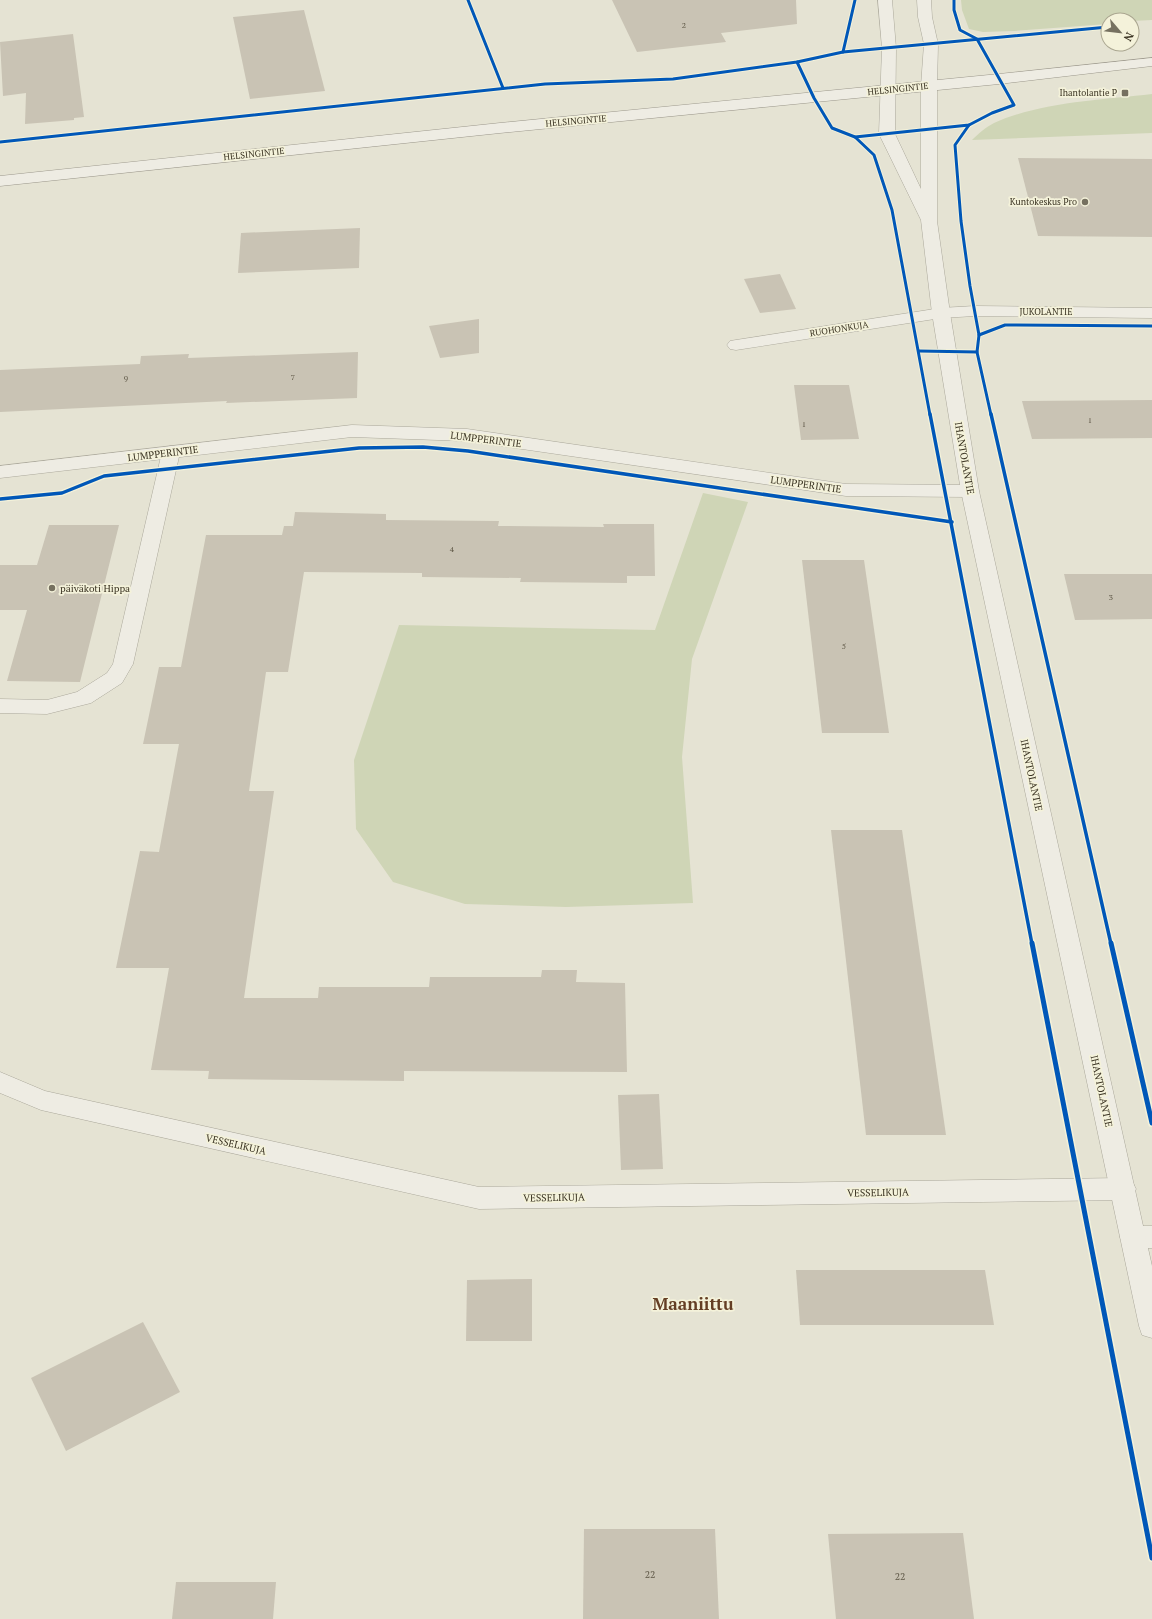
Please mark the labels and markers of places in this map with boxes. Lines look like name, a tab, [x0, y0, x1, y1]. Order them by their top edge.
place label: Ihantolantie P	[1060, 87, 1118, 99]
marker: Ihantolantie P	[1120, 88, 1130, 98]
place label: Kuntokeskus Pro	[1010, 196, 1077, 208]
marker: Kuntokeskus Pro	[1080, 197, 1090, 207]
place label: päiväkoti Hippa	[60, 582, 130, 595]
marker: päiväkoti Hippa	[47, 583, 57, 593]

